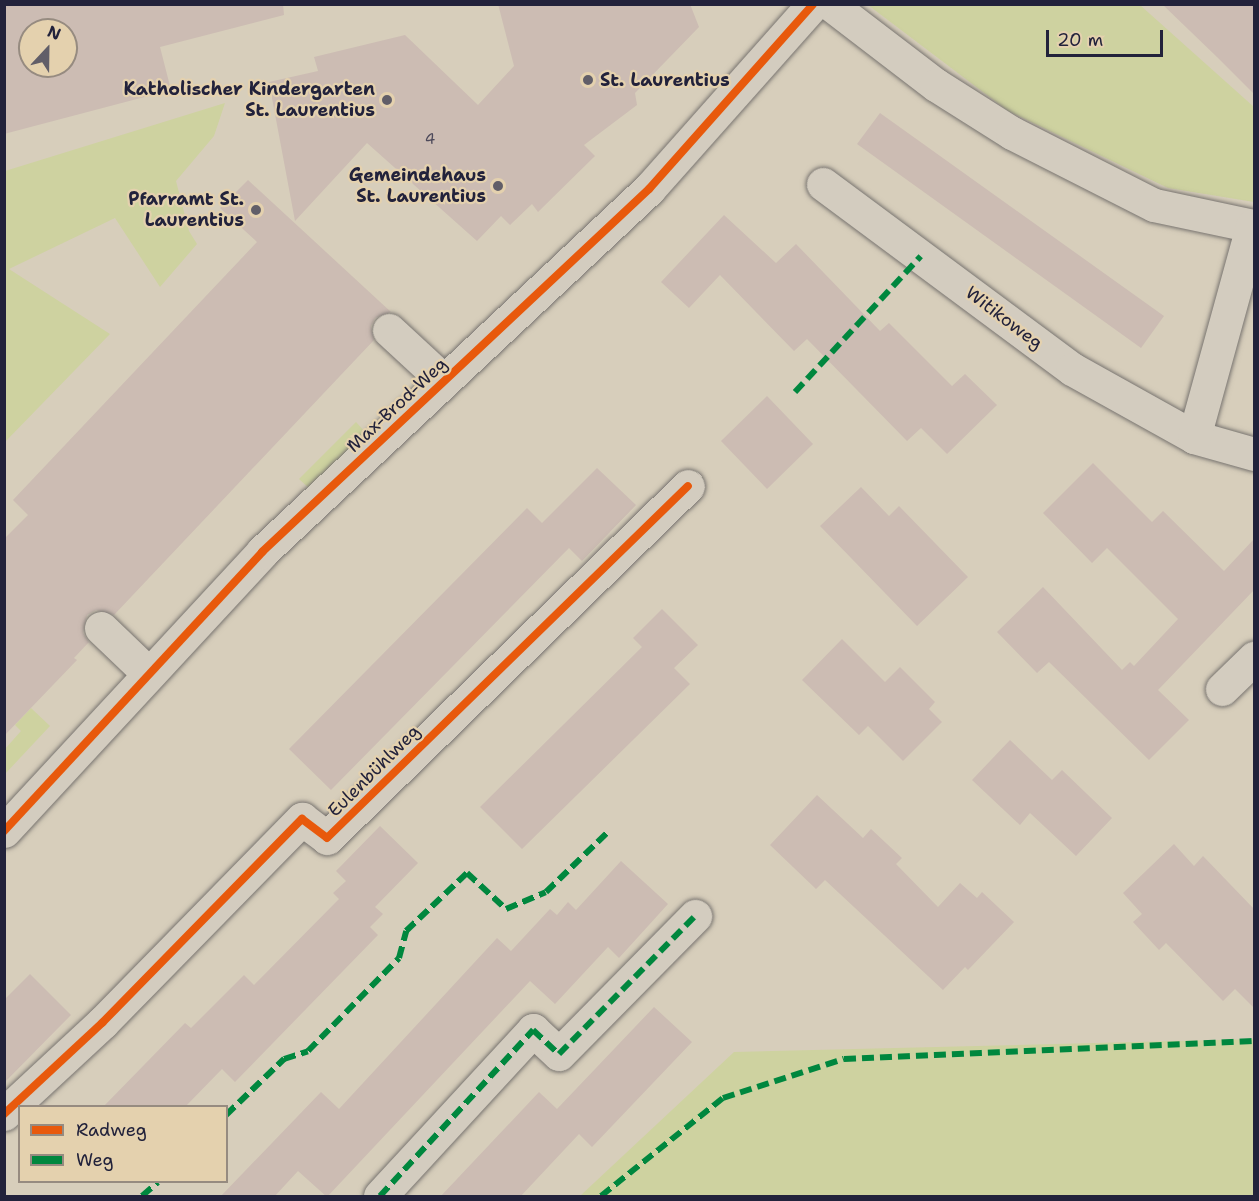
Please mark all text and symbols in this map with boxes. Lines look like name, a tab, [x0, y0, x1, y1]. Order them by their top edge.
north arrow	[18, 18, 78, 78]
scale bar	[1049, 18, 1166, 56]
text: N	[44, 21, 64, 45]
text: 20 m	[1057, 28, 1103, 52]
place label: St. Laurentius	[600, 69, 730, 91]
marker: St. Laurentius	[581, 73, 595, 87]
place label: Katholischer Kindergarten St. Laurentius	[124, 79, 375, 122]
marker: Katholischer Kindergarten St. Laurentius	[380, 93, 394, 107]
house number: 4	[425, 131, 435, 149]
place label: Gemeindehaus St. Laurentius	[349, 165, 486, 207]
marker: Gemeindehaus St. Laurentius	[491, 179, 505, 193]
place label: Pfarramt St. Laurentius	[128, 189, 244, 232]
marker: Pfarramt St. Laurentius	[249, 203, 263, 217]
street label: Witikoweg	[961, 282, 1047, 354]
street label: Max-Brod-Weg	[342, 353, 452, 457]
street label: Eulenbühlweg	[324, 721, 424, 821]
legend	[18, 1105, 228, 1183]
text: Radweg	[76, 1118, 147, 1142]
text: Weg	[76, 1148, 114, 1172]

